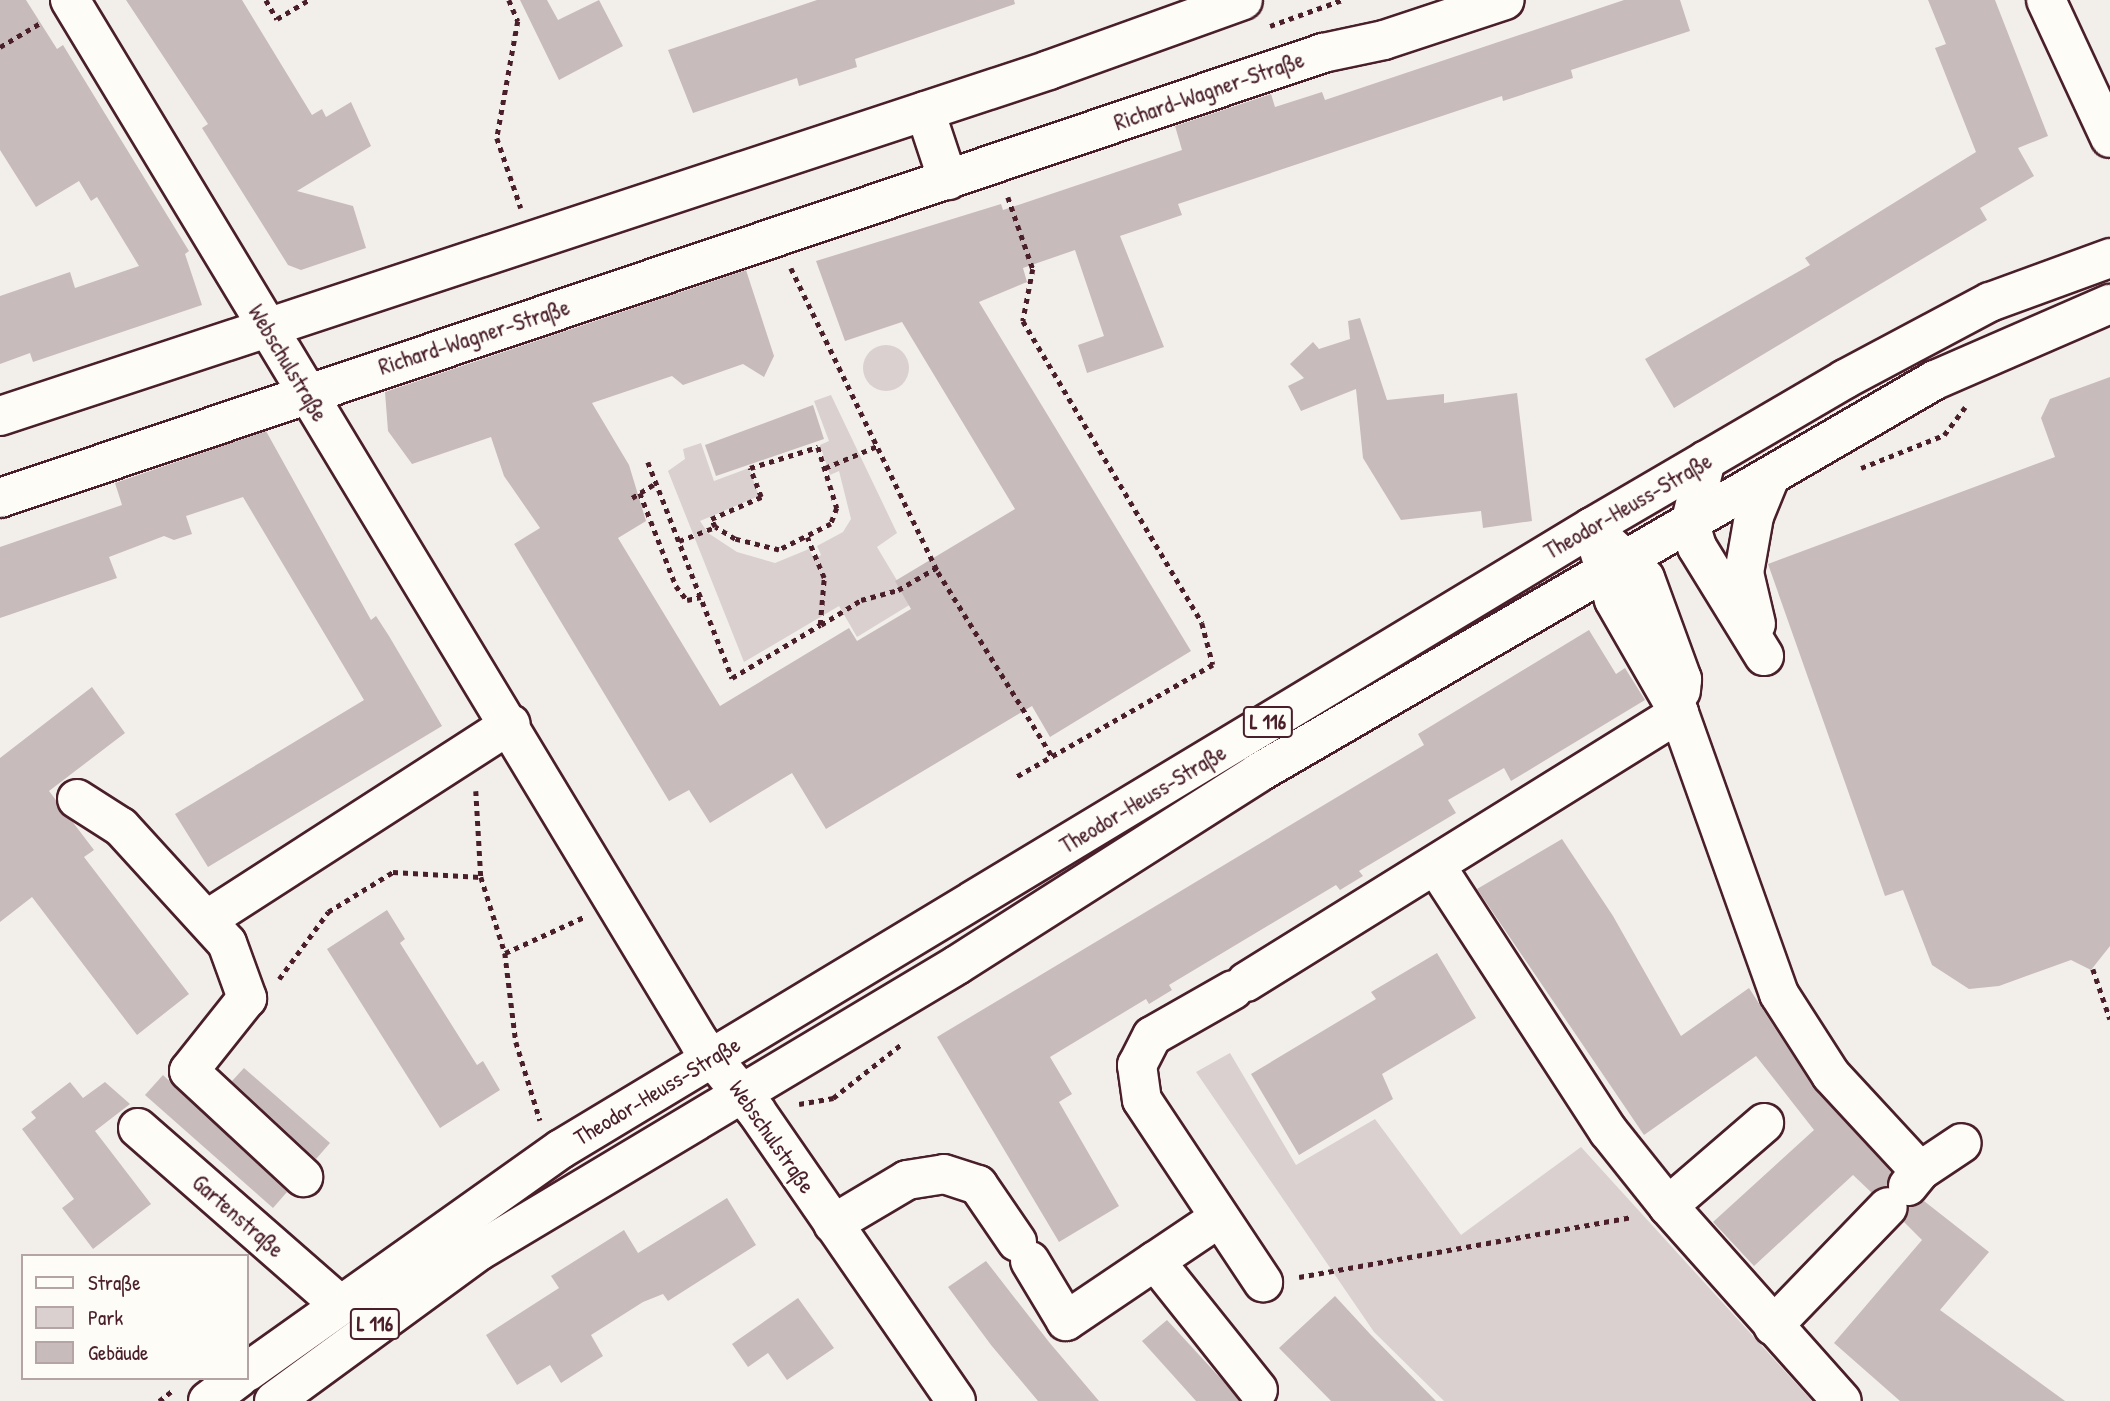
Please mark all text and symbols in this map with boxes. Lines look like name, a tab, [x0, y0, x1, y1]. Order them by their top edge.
street label: Richard-Wagner-Straße	[1110, 46, 1308, 136]
street label: Richard-Wagner-Straße	[375, 293, 573, 381]
street label: Webschulstraße	[242, 300, 334, 426]
street label: Theodor-Heuss-Straße	[1539, 447, 1717, 565]
road number: L 116	[1242, 704, 1294, 740]
street label: Theodor-Heuss-Straße	[1055, 738, 1231, 860]
street label: Theodor-Heuss-Straße	[569, 1030, 745, 1152]
street label: Webschulstraße	[723, 1075, 821, 1199]
street label: Gartenstraße	[187, 1169, 289, 1263]
legend	[21, 1254, 248, 1380]
text: Straße	[88, 1268, 141, 1297]
text: Park	[88, 1303, 123, 1332]
road number: L 116	[349, 1306, 401, 1342]
text: Gebäude	[88, 1338, 148, 1367]

